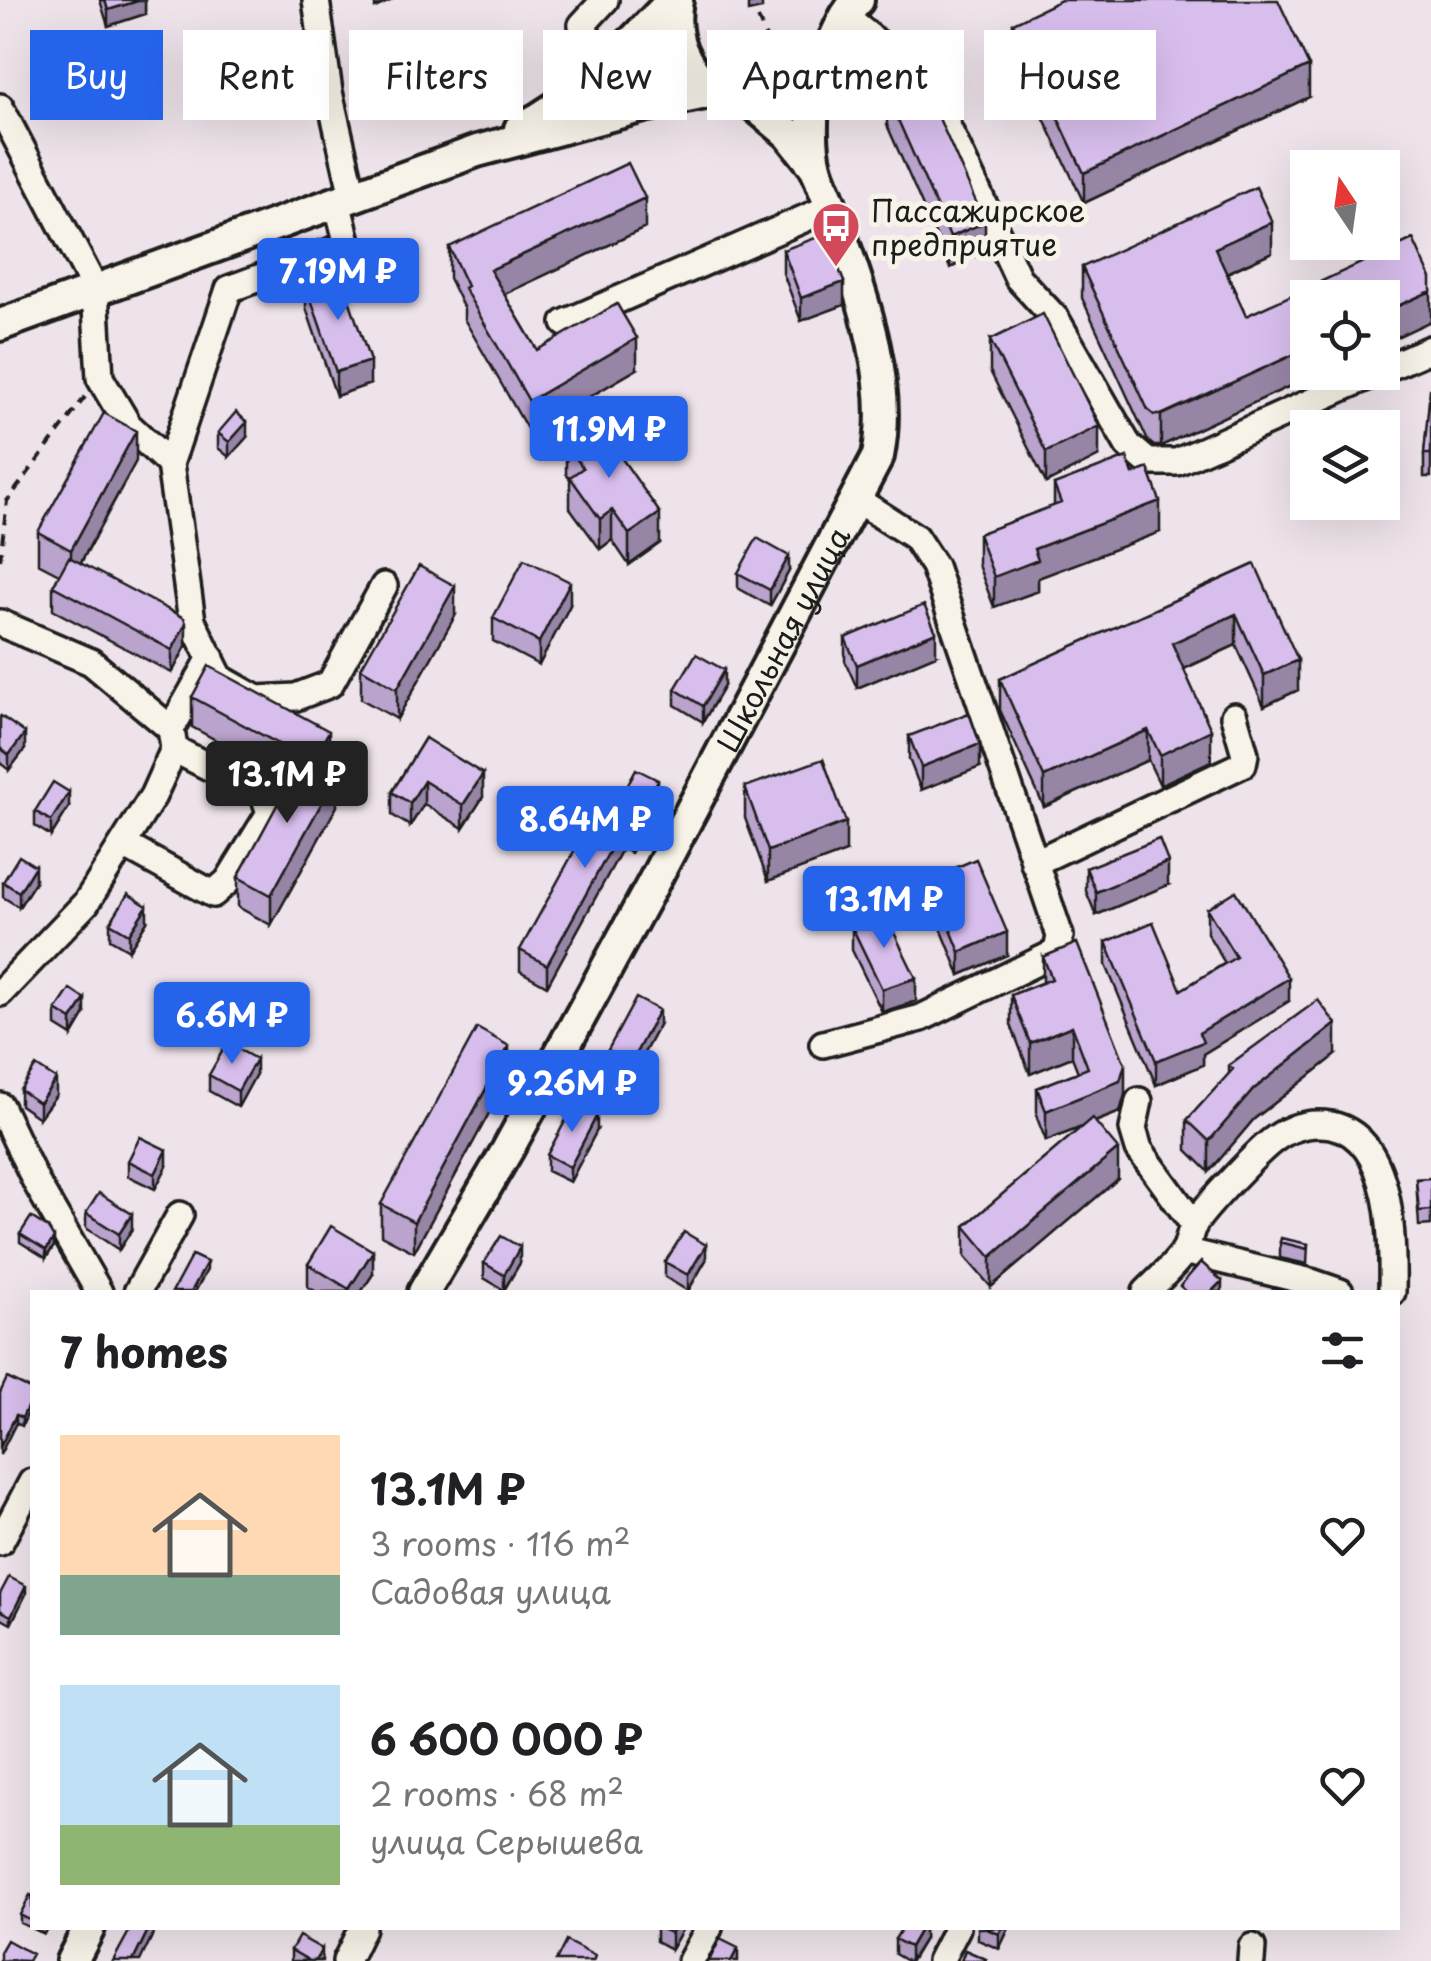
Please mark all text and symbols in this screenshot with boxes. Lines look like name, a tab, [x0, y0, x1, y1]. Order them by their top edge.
chip: Buy	[30, 30, 163, 120]
chip: Rent	[183, 30, 329, 120]
chip: Filters	[349, 30, 523, 120]
chip: New	[543, 30, 687, 120]
chip: Apartment	[707, 30, 964, 120]
chip: House	[984, 30, 1156, 120]
north arrow	[1290, 150, 1400, 260]
map controls	[1290, 150, 1400, 520]
place label: Пассажирское предприятие	[871, 187, 1085, 266]
bus stop icon: Пассажирское предприятие	[810, 200, 862, 268]
pin: 7.19M ₽	[246, 238, 430, 323]
text: 7.19M ₽	[279, 246, 397, 294]
button: locate	[1290, 280, 1400, 390]
pin: 11.9M ₽	[517, 396, 701, 481]
text: 11.9M ₽	[552, 404, 666, 452]
button: layers	[1290, 410, 1400, 520]
street label: Школьная улица	[704, 518, 860, 759]
pin: 13.1M ₽	[195, 741, 379, 826]
text: 13.1M ₽	[228, 749, 346, 797]
pin: 8.64M ₽	[493, 786, 677, 871]
text: 8.64M ₽	[519, 794, 651, 842]
pin: 13.1M ₽	[792, 866, 976, 951]
text: 13.1M ₽	[825, 874, 943, 922]
pin: 6.6M ₽	[151, 982, 313, 1067]
text: 6.6M ₽	[176, 990, 288, 1038]
pin: 9.26M ₽	[480, 1050, 664, 1135]
text: 9.26M ₽	[507, 1058, 637, 1106]
text: 7 homes	[60, 1319, 228, 1382]
icon: filters	[1315, 1323, 1370, 1378]
text: 13.1M ₽	[370, 1456, 525, 1519]
icon: home	[140, 1475, 260, 1595]
icon: heart	[1315, 1508, 1370, 1563]
text: 3 rooms · 116 m²	[370, 1519, 631, 1567]
text: Садовая улица	[370, 1567, 611, 1615]
text: 6 600 000 ₽	[370, 1706, 643, 1769]
icon: home	[140, 1725, 260, 1845]
icon: heart	[1315, 1758, 1370, 1813]
text: 2 rooms · 68 m²	[370, 1769, 624, 1817]
text: улица Серышева	[370, 1817, 643, 1865]

